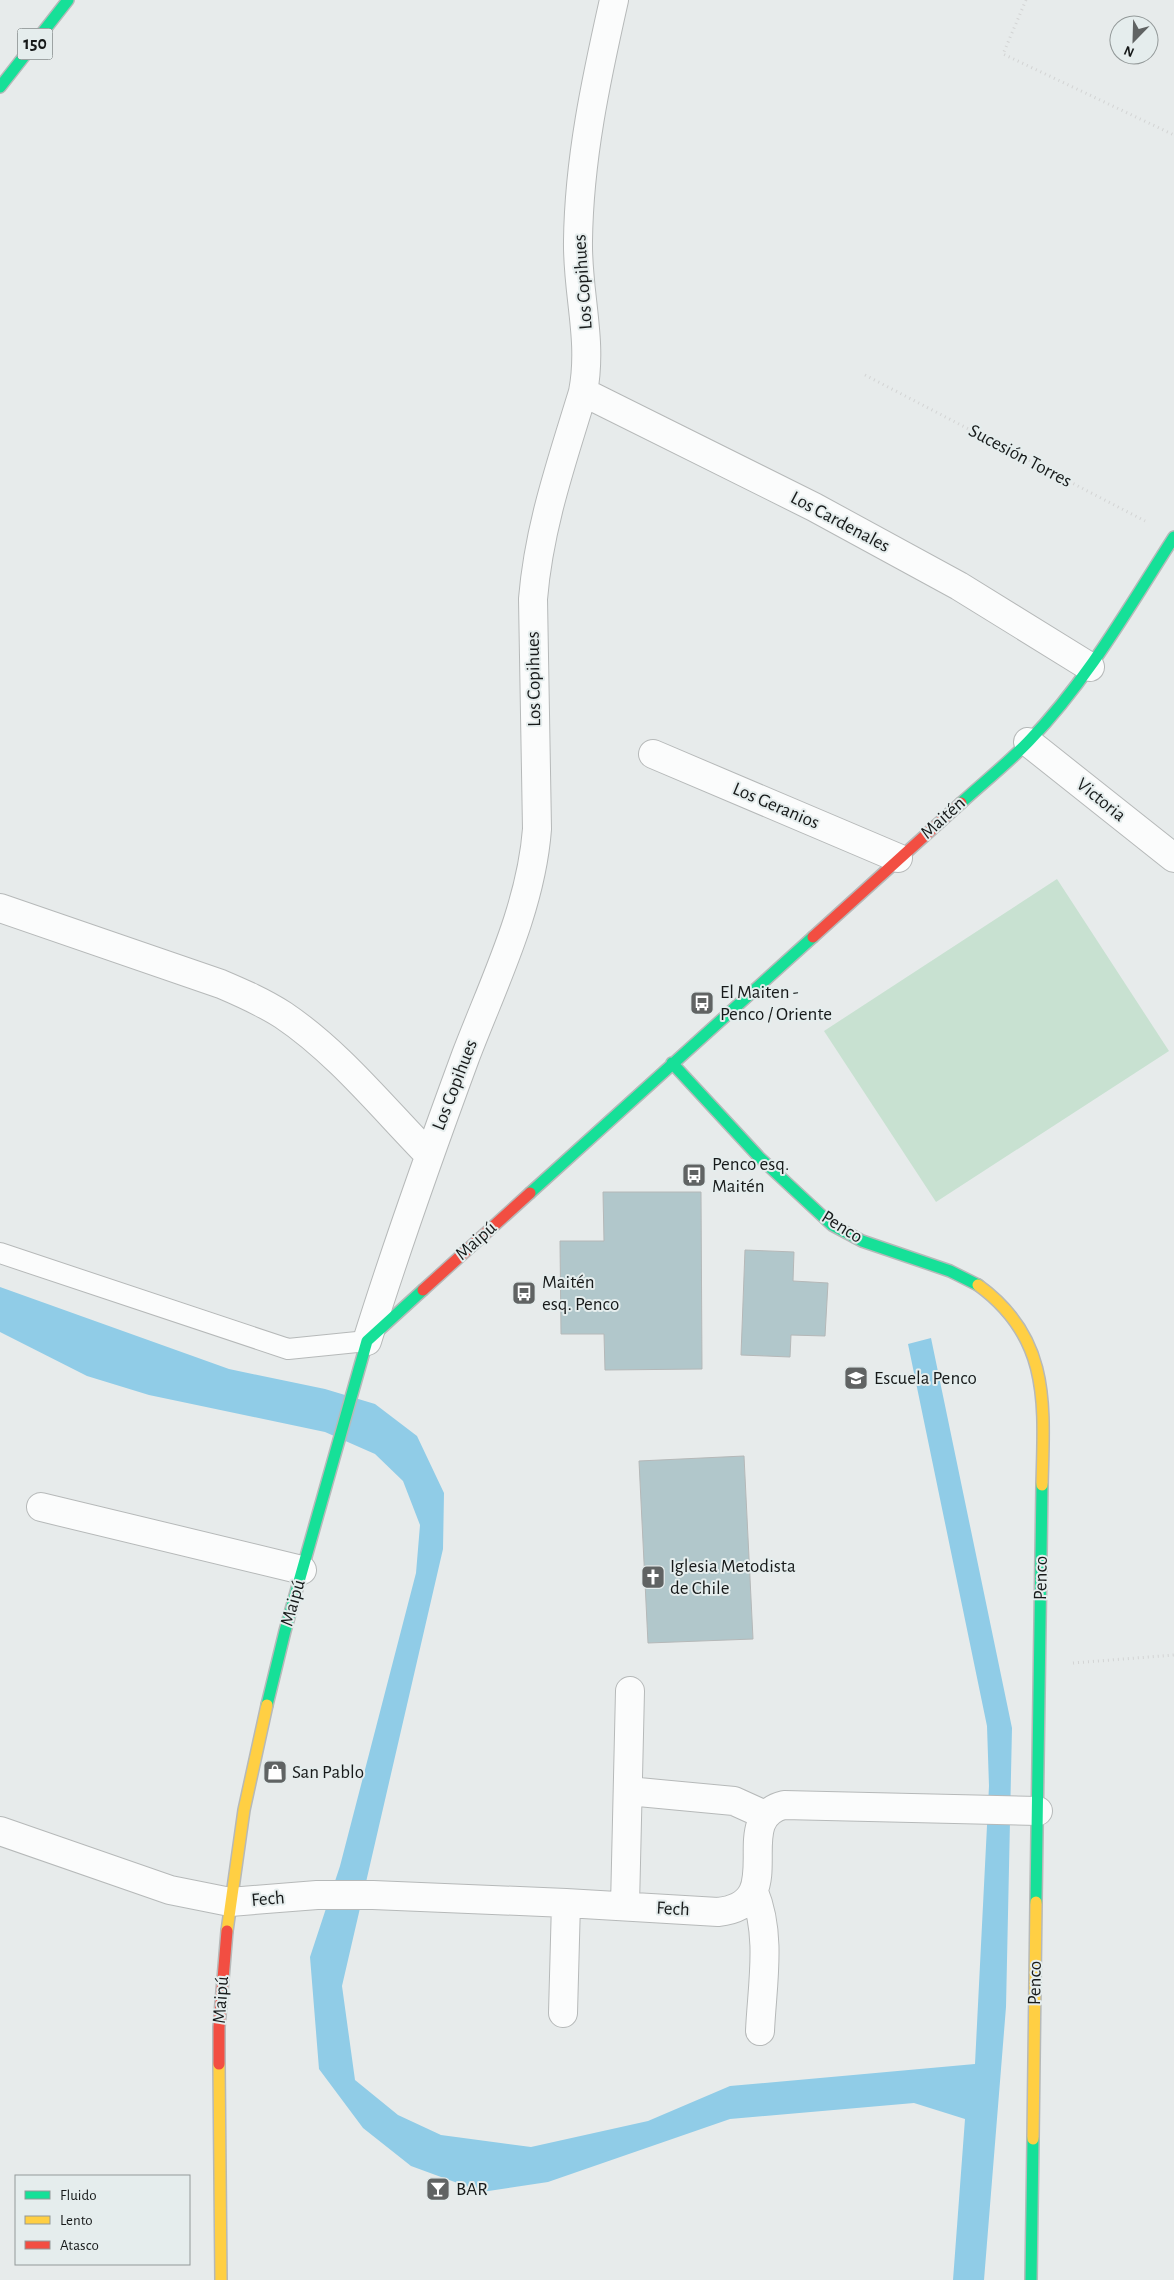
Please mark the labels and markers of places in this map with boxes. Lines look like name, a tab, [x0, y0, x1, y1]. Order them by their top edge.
place label: El Maiten - Penco / Oriente	[720, 983, 832, 1024]
bus stop icon: El Maiten - Penco / Oriente	[689, 990, 715, 1016]
place label: Penco esq. Maitén	[712, 1155, 789, 1196]
bus stop icon: Penco esq. Maitén	[681, 1162, 707, 1188]
place label: Maitén esq. Penco	[542, 1273, 619, 1314]
bus stop icon: Maitén esq. Penco	[511, 1280, 537, 1306]
school or university icon: Escuela Penco	[843, 1365, 869, 1391]
place label: Escuela Penco	[874, 1369, 977, 1388]
place label: Iglesia Metodista de Chile	[670, 1557, 796, 1598]
church icon: Iglesia Metodista de Chile	[640, 1564, 666, 1590]
shop icon: San Pablo	[262, 1759, 288, 1785]
place label: San Pablo	[292, 1763, 364, 1782]
bar icon: BAR	[425, 2176, 451, 2202]
place label: BAR	[456, 2180, 488, 2199]

